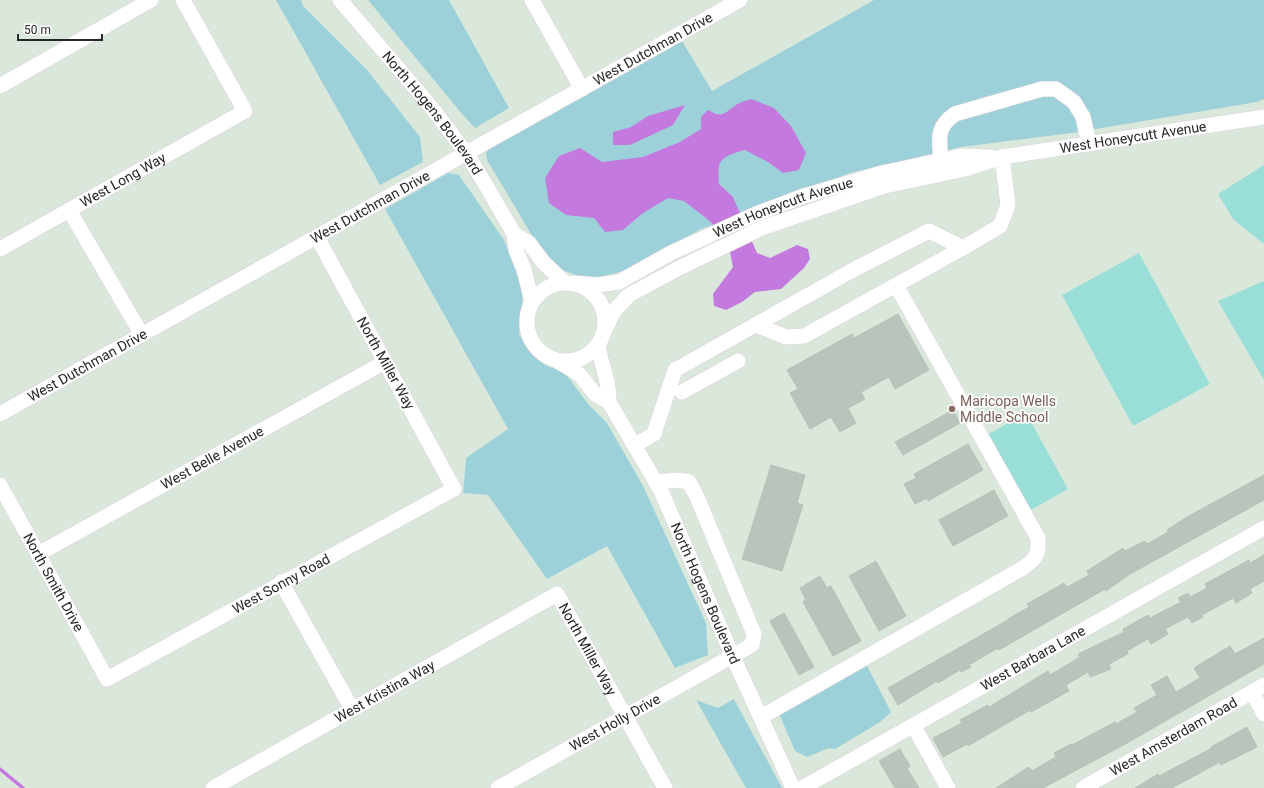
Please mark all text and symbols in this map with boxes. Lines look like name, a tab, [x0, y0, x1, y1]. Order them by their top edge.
street label: West Dutchman Drive	[590, 9, 715, 89]
scale bar	[18, 16, 102, 42]
text: 50 m	[24, 23, 51, 37]
street label: North Hogens Boulevard	[379, 48, 485, 178]
street label: West Honeycutt Avenue	[1058, 118, 1207, 156]
street label: West Long Way	[77, 149, 169, 210]
street label: West Dutchman Drive	[308, 167, 432, 247]
street label: West Honeycutt Avenue	[710, 174, 855, 241]
street label: North Miller Way	[354, 314, 418, 412]
street label: West Dutchman Drive	[25, 325, 150, 405]
place label: Maricopa Wells Middle School	[960, 393, 1056, 425]
marker: Maricopa Wells Middle School	[947, 404, 957, 414]
street label: West Belle Avenue	[158, 423, 266, 492]
street label: North Hogens Boulevard	[668, 520, 743, 667]
street label: North Smith Drive	[20, 530, 87, 634]
street label: West Sonny Road	[229, 550, 333, 617]
street label: North Miller Way	[556, 600, 620, 698]
street label: West Barbara Lane	[978, 622, 1088, 694]
street label: West Kristina Way	[332, 656, 438, 726]
street label: West Holly Drive	[567, 690, 663, 754]
street label: West Amsterdam Road	[1107, 694, 1240, 779]

